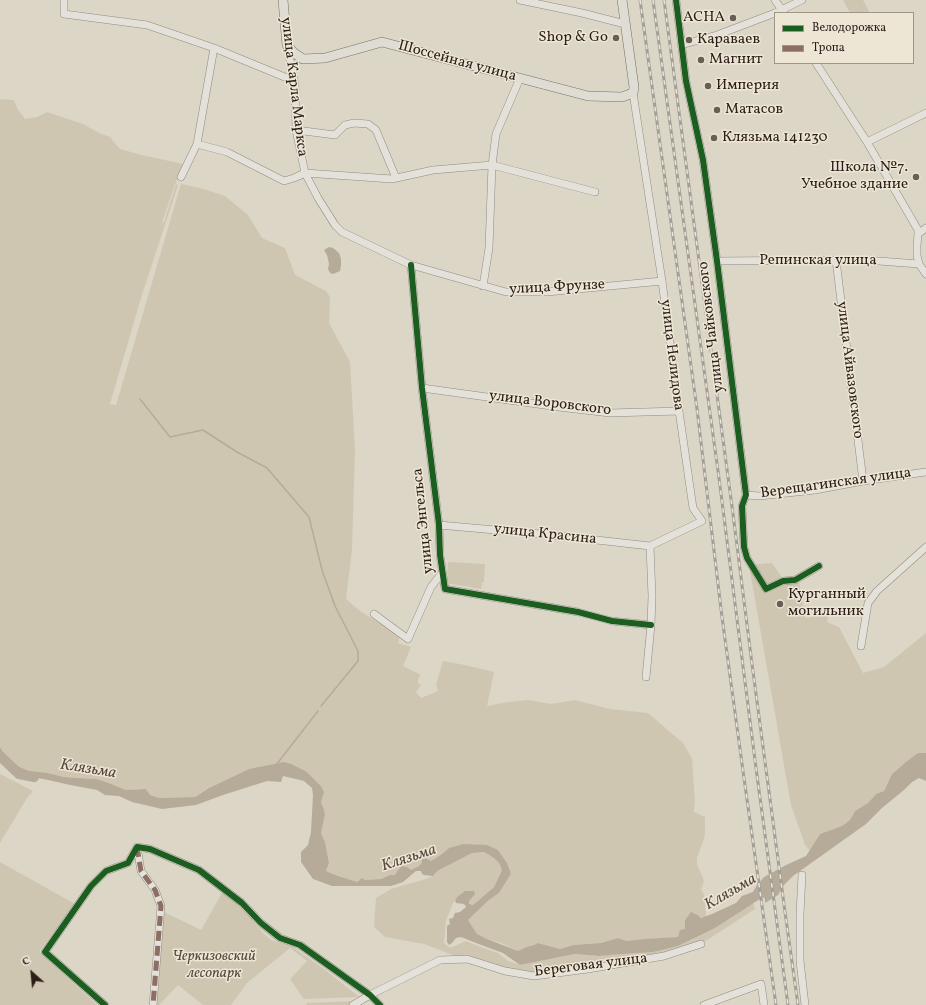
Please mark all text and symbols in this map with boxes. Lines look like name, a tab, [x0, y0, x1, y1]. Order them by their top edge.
place label: АСНА	[683, 9, 725, 27]
legend	[774, 12, 914, 64]
marker: АСНА	[728, 13, 738, 23]
street label: улица Карла Маркса	[275, 16, 311, 158]
text: Велодорожка	[812, 20, 886, 36]
place label: Shop & Go	[538, 29, 608, 47]
place label: Караваев	[697, 31, 760, 49]
marker: Shop & Go	[611, 33, 621, 43]
marker: Караваев	[684, 35, 694, 45]
street label: Шоссейная улица	[396, 38, 518, 86]
text: Тропа	[812, 40, 845, 56]
place label: Магнит	[709, 51, 763, 69]
marker: Магнит	[696, 55, 706, 65]
place label: Империя	[716, 77, 779, 95]
marker: Империя	[703, 81, 713, 91]
place label: Матасов	[725, 101, 783, 119]
marker: Матасов	[712, 105, 722, 115]
place label: Клязьма 141230	[722, 129, 828, 147]
marker: Клязьма 141230	[709, 133, 719, 143]
place label: Школа №7. Учебное здание	[801, 159, 908, 194]
marker: Школа №7. Учебное здание	[911, 172, 921, 182]
street label: Репинская улица	[759, 252, 877, 270]
street label: улица Чайковского	[695, 260, 729, 394]
street label: улица Фрунзе	[509, 276, 605, 300]
street label: улица Нелидова	[655, 298, 687, 412]
street label: улица Айвазовского	[832, 300, 866, 440]
street label: улица Воровского	[488, 388, 612, 420]
street label: Верещагинская улица	[759, 464, 913, 504]
street label: улица Энгельса	[409, 467, 439, 575]
street label: улица Красина	[493, 521, 597, 549]
place label: Курганный могильник	[788, 586, 866, 621]
marker: Курганный могильник	[775, 599, 785, 609]
water label: Клязьма	[58, 756, 118, 784]
water label: Клязьма	[379, 841, 439, 877]
water label: Клязьма	[702, 870, 760, 916]
park label: Черкизовский лесопарк	[172, 948, 256, 983]
street label: Береговая улица	[533, 950, 649, 982]
north arrow	[12, 953, 52, 993]
text: С	[20, 954, 33, 970]

